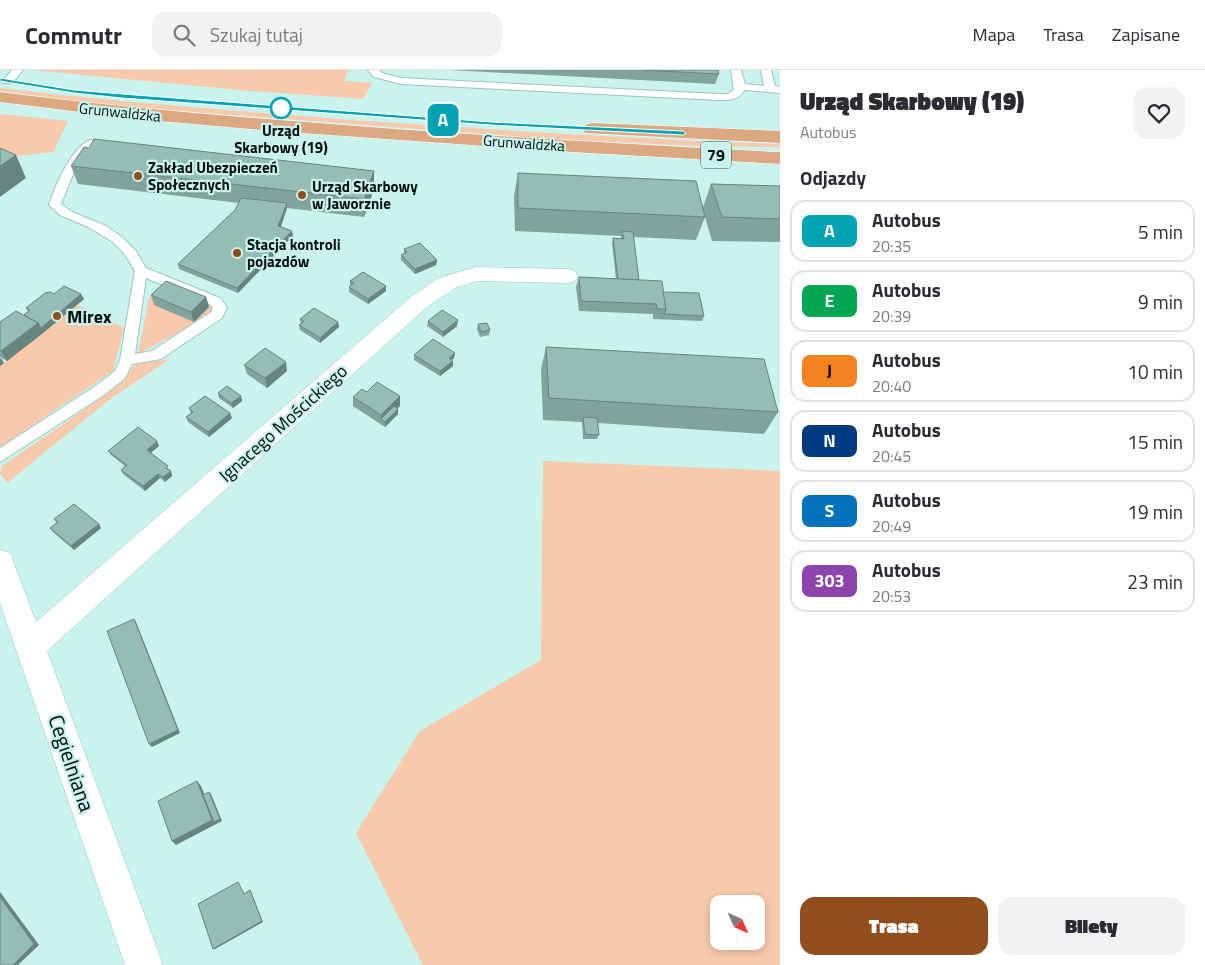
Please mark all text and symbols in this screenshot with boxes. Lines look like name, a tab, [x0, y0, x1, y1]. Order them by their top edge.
search box	[152, 12, 502, 57]
text: Commutr	[25, 17, 122, 53]
text: Szukaj tutaj	[210, 20, 303, 49]
icon: search	[170, 21, 198, 49]
text: Mapa	[973, 21, 1015, 48]
text: Trasa	[1043, 21, 1084, 48]
text: Zapisane	[1112, 21, 1180, 48]
text: Urząd Skarbowy (19)	[800, 83, 1024, 119]
button: heart	[1133, 87, 1185, 139]
street label: Grunwaldzka	[78, 96, 163, 128]
marker: Urząd Skarbowy (19)	[270, 97, 292, 119]
line badge: A	[427, 104, 459, 136]
text: A	[438, 106, 448, 133]
place label: Urząd Skarbowy (19)	[234, 119, 328, 159]
text: Autobus	[800, 120, 856, 144]
street label: Grunwaldzka	[482, 129, 566, 157]
road number: 79	[701, 142, 731, 168]
place label: Zakład Ubezpieczeń Społecznych	[148, 156, 278, 196]
text: Odjazdy	[800, 163, 866, 192]
marker: Zakład Ubezpieczeń Społecznych	[132, 170, 144, 182]
place label: Urząd Skarbowy w Jaworznie	[312, 175, 418, 215]
marker: Urząd Skarbowy w Jaworznie	[296, 189, 308, 201]
text: Autobus	[872, 205, 941, 234]
text: A	[824, 217, 835, 244]
text: 5 min	[1138, 217, 1183, 246]
place label: Stacja kontroli pojazdów	[247, 233, 341, 273]
text: 20:35	[872, 234, 911, 258]
marker: Stacja kontroli pojazdów	[231, 247, 243, 259]
text: Autobus	[872, 275, 941, 304]
text: E	[825, 287, 834, 314]
text: 9 min	[1138, 287, 1183, 316]
place label: Mirex	[67, 303, 112, 330]
text: 20:39	[872, 304, 911, 328]
marker: Mirex	[51, 310, 63, 322]
text: Autobus	[872, 345, 941, 374]
text: J	[827, 357, 832, 384]
text: 10 min	[1127, 357, 1183, 386]
street label: Ignacego Mościckiego	[213, 358, 353, 488]
text: 20:40	[872, 374, 911, 398]
text: Autobus	[872, 415, 941, 444]
text: N	[823, 427, 836, 454]
text: 15 min	[1127, 427, 1183, 456]
text: 20:45	[872, 444, 911, 468]
text: Autobus	[872, 485, 941, 514]
text: S	[825, 497, 834, 524]
text: 19 min	[1127, 497, 1183, 526]
text: 20:49	[872, 514, 911, 538]
text: Autobus	[872, 555, 941, 584]
text: 303	[814, 567, 845, 594]
text: 23 min	[1127, 567, 1183, 596]
text: 20:53	[872, 584, 911, 608]
street label: Cegielniana	[40, 710, 104, 816]
north arrow	[710, 895, 765, 950]
map controls	[710, 895, 765, 950]
button: Trasa	[800, 897, 988, 955]
button: Bilety	[998, 897, 1185, 955]

